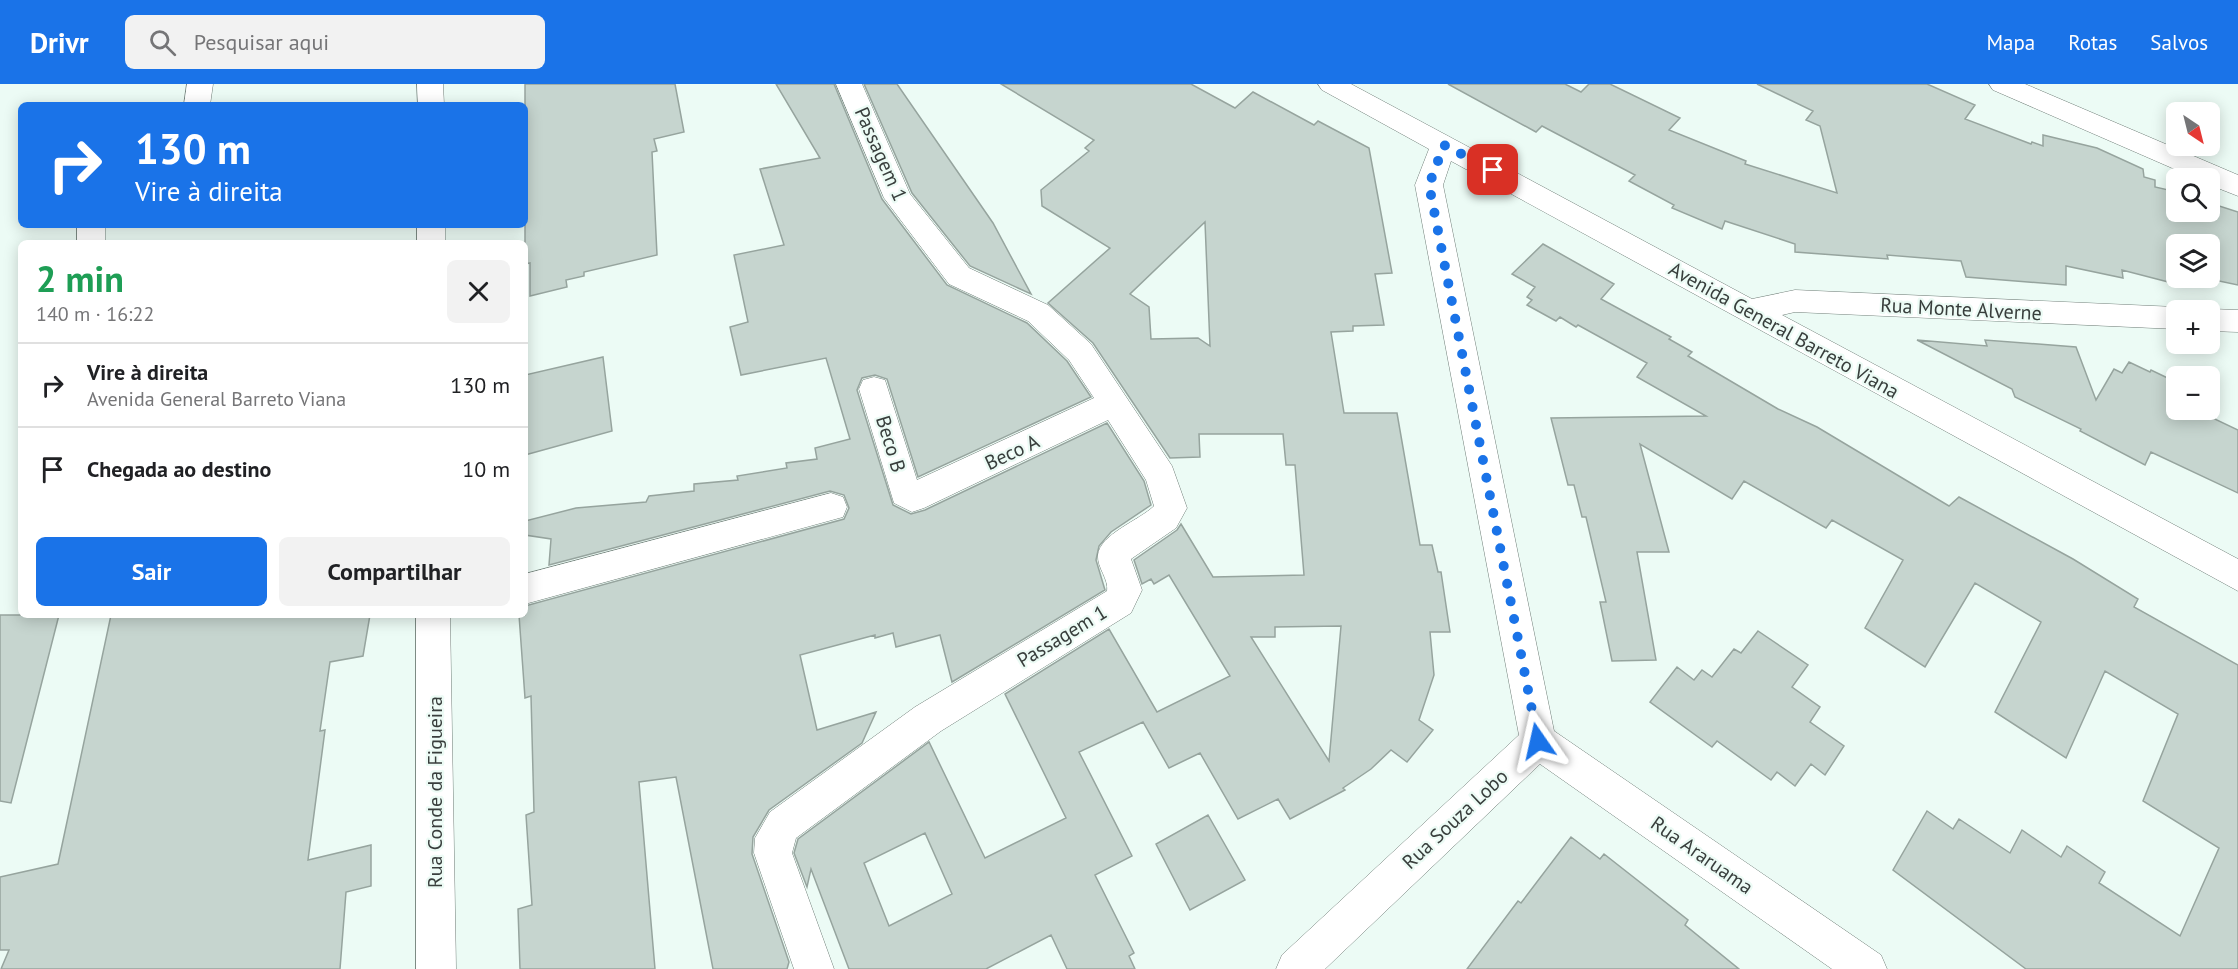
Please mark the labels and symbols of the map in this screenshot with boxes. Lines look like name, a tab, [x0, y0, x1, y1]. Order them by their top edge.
north arrow	[2166, 102, 2220, 156]
street label: Passagem 1	[849, 103, 913, 205]
pin	[1467, 144, 1518, 195]
street label: Avenida General Barreto Viana	[1664, 256, 1904, 404]
street label: Rua Monte Alverne	[1880, 292, 2042, 326]
street label: Beco B	[870, 413, 912, 475]
street label: Beco A	[981, 428, 1044, 476]
street label: Passagem 1	[1012, 599, 1112, 673]
street label: Rua Conde da Figueira	[422, 696, 448, 888]
position arrow	[1506, 709, 1570, 773]
street label: Rua Souza Lobo	[1397, 763, 1513, 875]
street label: Rua Araruama	[1646, 810, 1758, 900]

